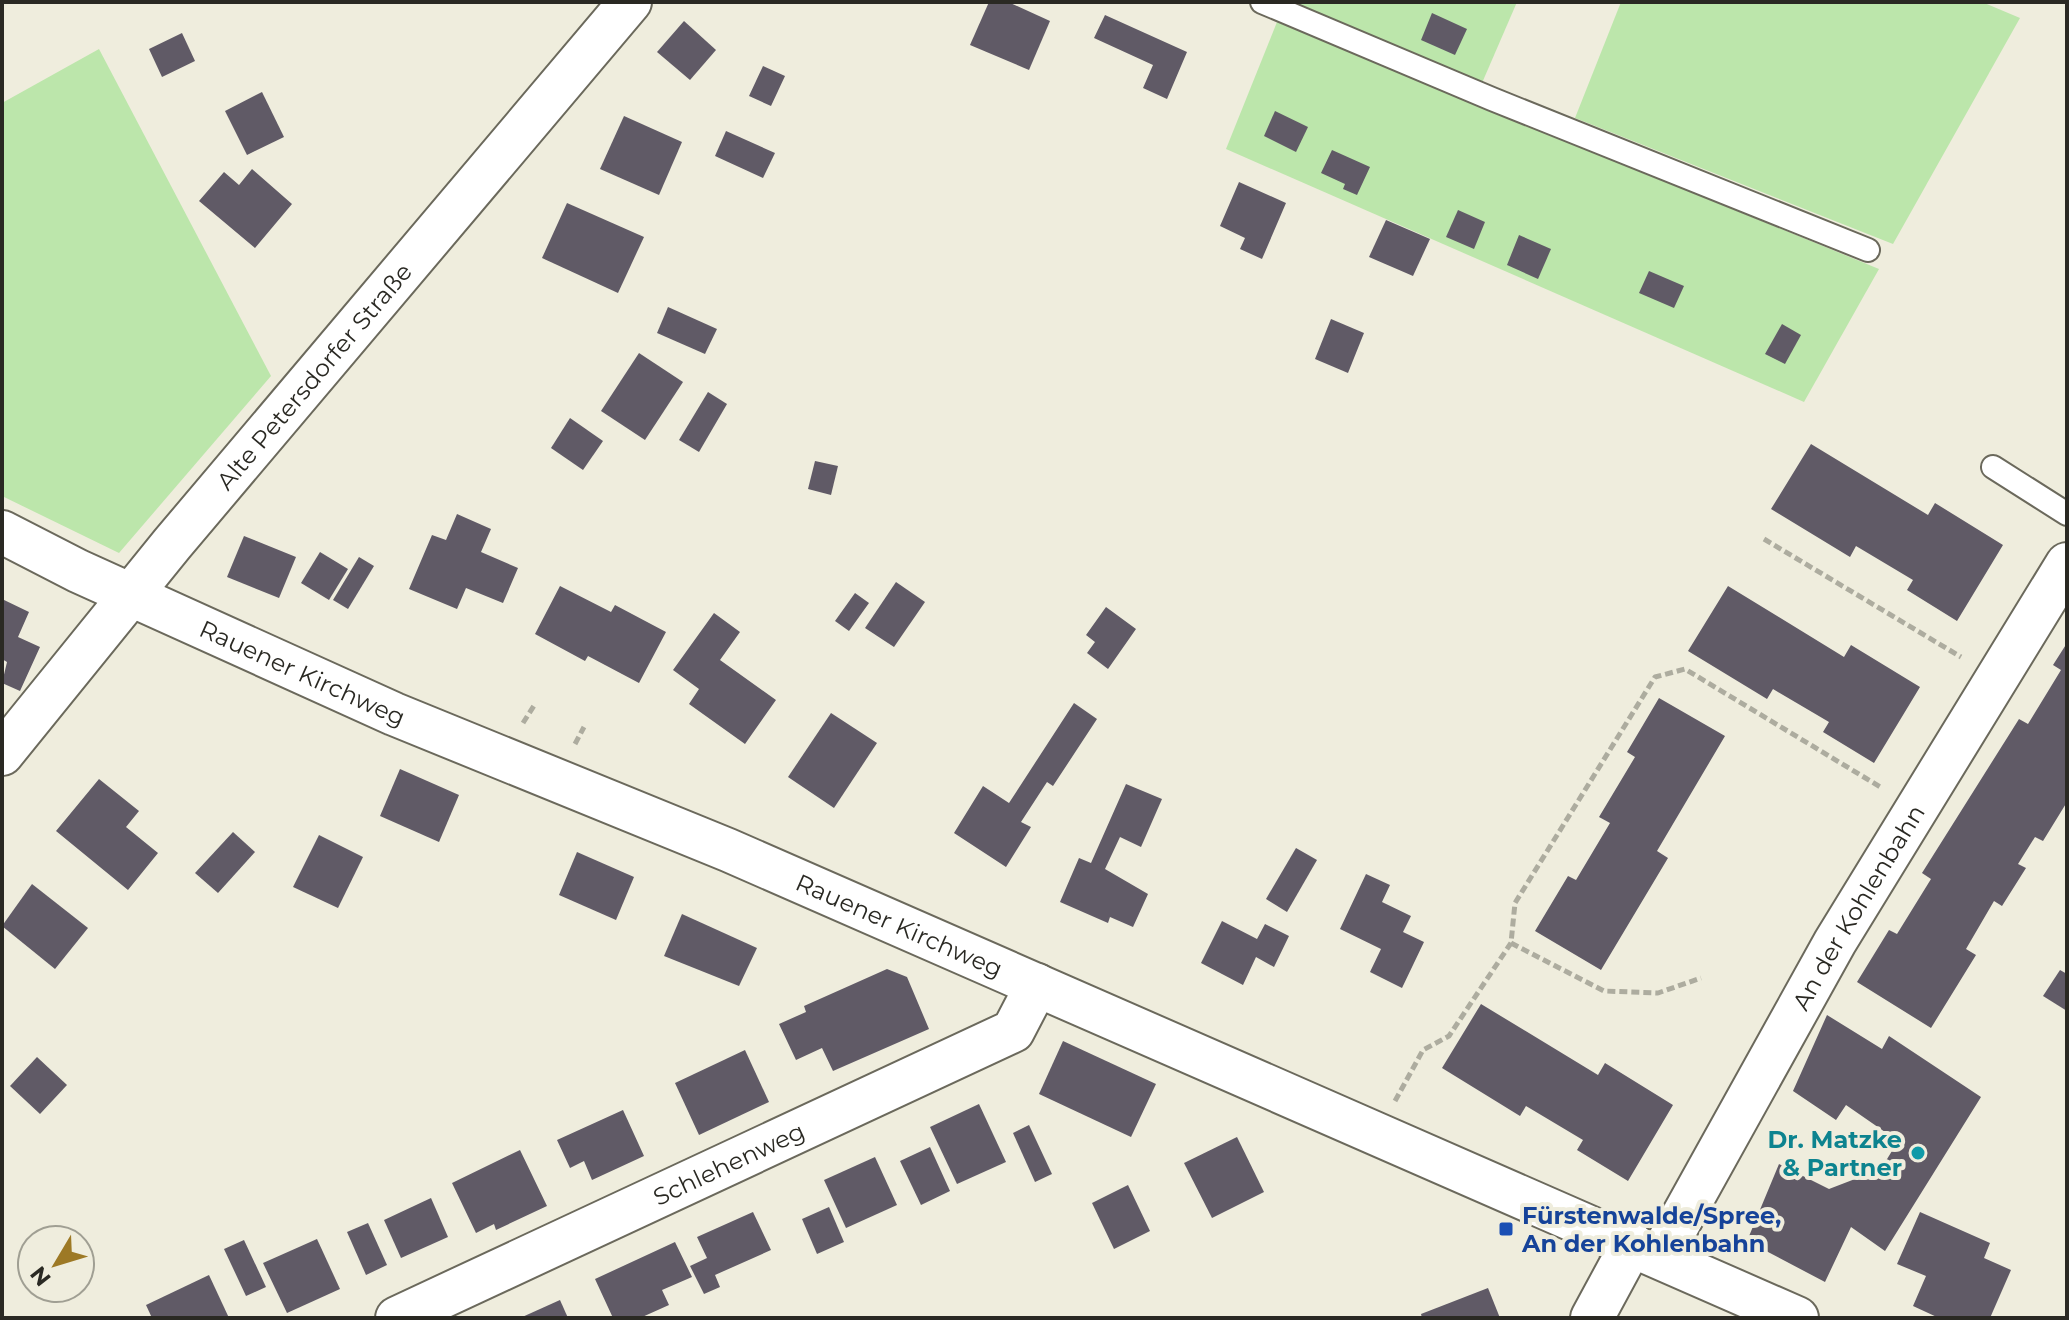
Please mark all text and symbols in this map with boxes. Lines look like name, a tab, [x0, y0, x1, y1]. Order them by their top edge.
street label: Alte Petersdorfer Straße	[210, 257, 418, 495]
street label: Rauener Kirchweg	[195, 614, 410, 732]
street label: An der Kohlenbahn	[1786, 799, 1930, 1015]
street label: Rauener Kirchweg	[792, 867, 1007, 983]
street label: Schlehenweg	[648, 1116, 809, 1211]
place label: Dr. Matzke & Partner	[1767, 1125, 1902, 1182]
marker: Dr. Matzke & Partner	[1909, 1144, 1927, 1162]
place label: Fürstenwalde/Spree, An der Kohlenbahn	[1521, 1201, 1781, 1258]
marker: Fürstenwalde/Spree, An der Kohlenbahn	[1497, 1220, 1515, 1238]
north arrow	[16, 1224, 96, 1304]
text: N	[25, 1261, 57, 1291]

